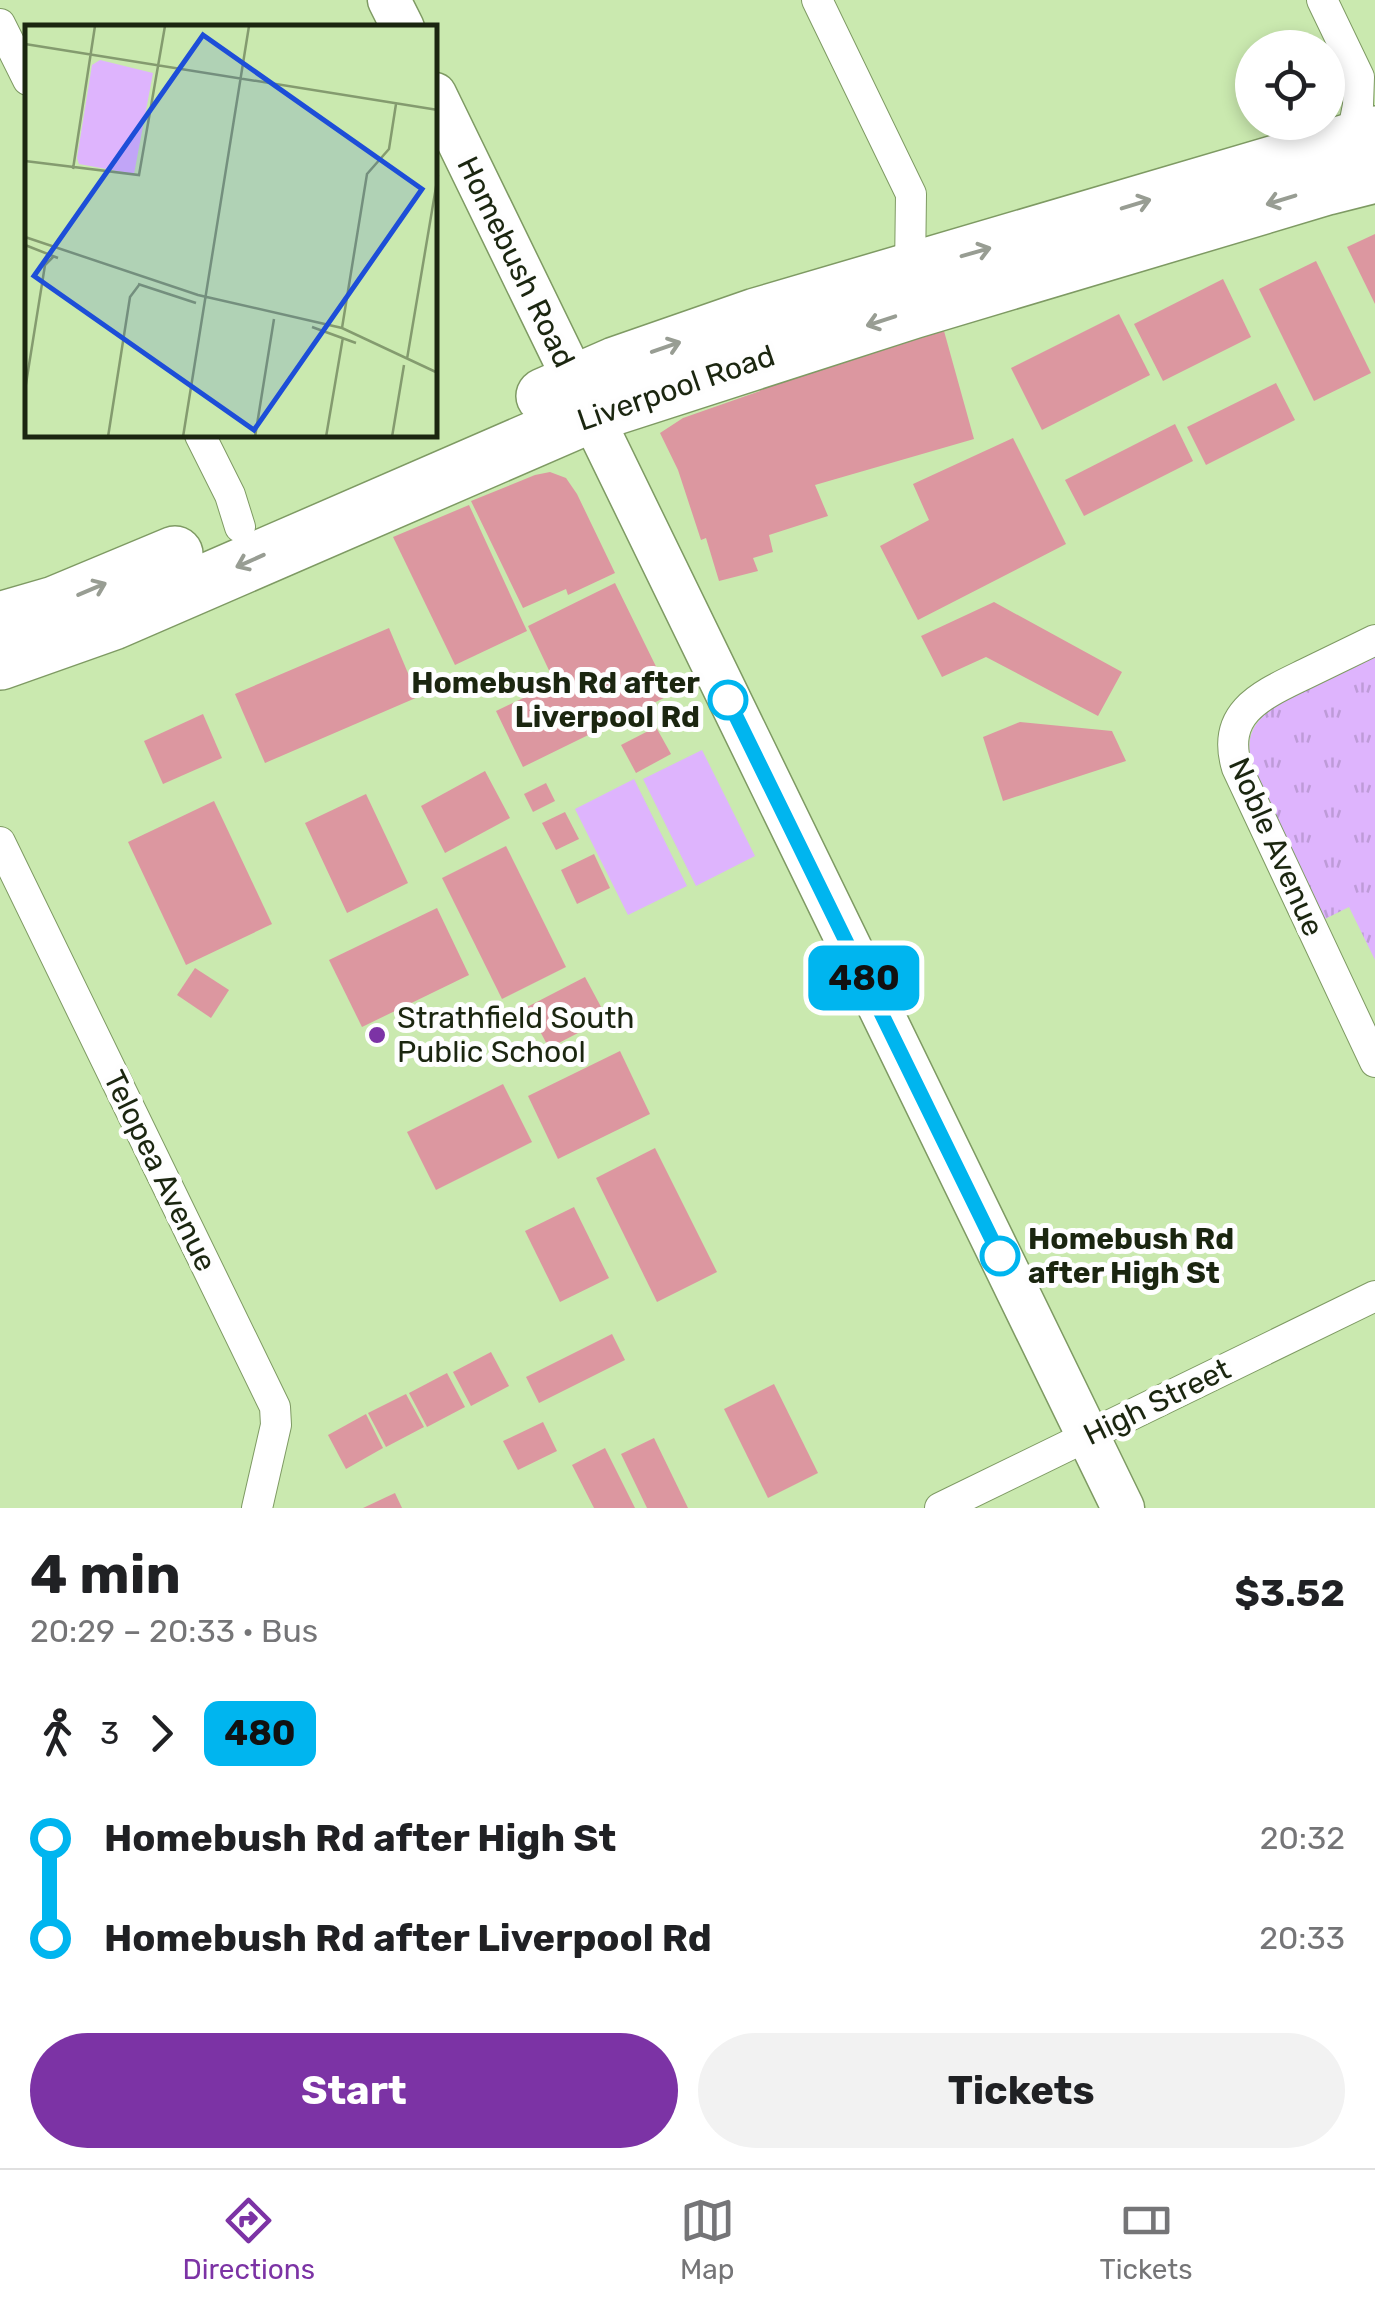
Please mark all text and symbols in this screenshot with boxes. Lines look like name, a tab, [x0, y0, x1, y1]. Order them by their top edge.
inset map	[25, 25, 438, 438]
map controls	[1235, 30, 1345, 140]
button: locate	[1235, 30, 1345, 140]
street label: Homebush Road	[449, 151, 583, 373]
one-way arrow	[1266, 192, 1297, 210]
one-way arrow	[1120, 194, 1151, 212]
one-way arrow	[960, 242, 992, 260]
one-way arrow	[865, 313, 897, 331]
street label: Liverpool Road	[573, 337, 779, 439]
one-way arrow	[649, 337, 681, 355]
one-way arrow	[236, 553, 266, 572]
one-way arrow	[76, 579, 107, 597]
place label: Homebush Rd after Liverpool Rd	[411, 665, 700, 735]
marker: Homebush Rd after Liverpool Rd	[709, 681, 747, 719]
street label: Noble Avenue	[1221, 752, 1331, 942]
line badge: 480	[806, 946, 922, 1010]
text: 480	[828, 957, 900, 999]
place label: Strathfield South Public School	[397, 1000, 634, 1070]
marker: Strathfield South Public School	[366, 1024, 388, 1046]
street label: Telopea Avenue	[96, 1065, 224, 1277]
place label: Homebush Rd after High St	[1028, 1221, 1234, 1291]
marker: Homebush Rd after High St	[981, 1237, 1019, 1275]
street label: High Street	[1078, 1351, 1237, 1453]
text: 4 min	[30, 1542, 181, 1607]
text: $3.52	[1235, 1570, 1345, 1616]
text: 20:29 – 20:33 · Bus	[30, 1612, 318, 1650]
icon: walk	[30, 1706, 85, 1761]
icon: forward	[134, 1706, 189, 1761]
text: 480	[224, 1712, 296, 1754]
text: 3	[100, 1714, 119, 1752]
text: Homebush Rd after High St	[104, 1815, 616, 1861]
text: 20:32	[1260, 1819, 1345, 1857]
text: Homebush Rd after Liverpool Rd	[104, 1915, 712, 1961]
text: 20:33	[1259, 1919, 1345, 1957]
button: Start	[30, 2033, 678, 2148]
button: Tickets	[698, 2033, 1345, 2148]
tab: Directions	[182, 2193, 315, 2286]
tab: Map	[680, 2193, 735, 2286]
tab: Tickets	[1100, 2193, 1193, 2286]

